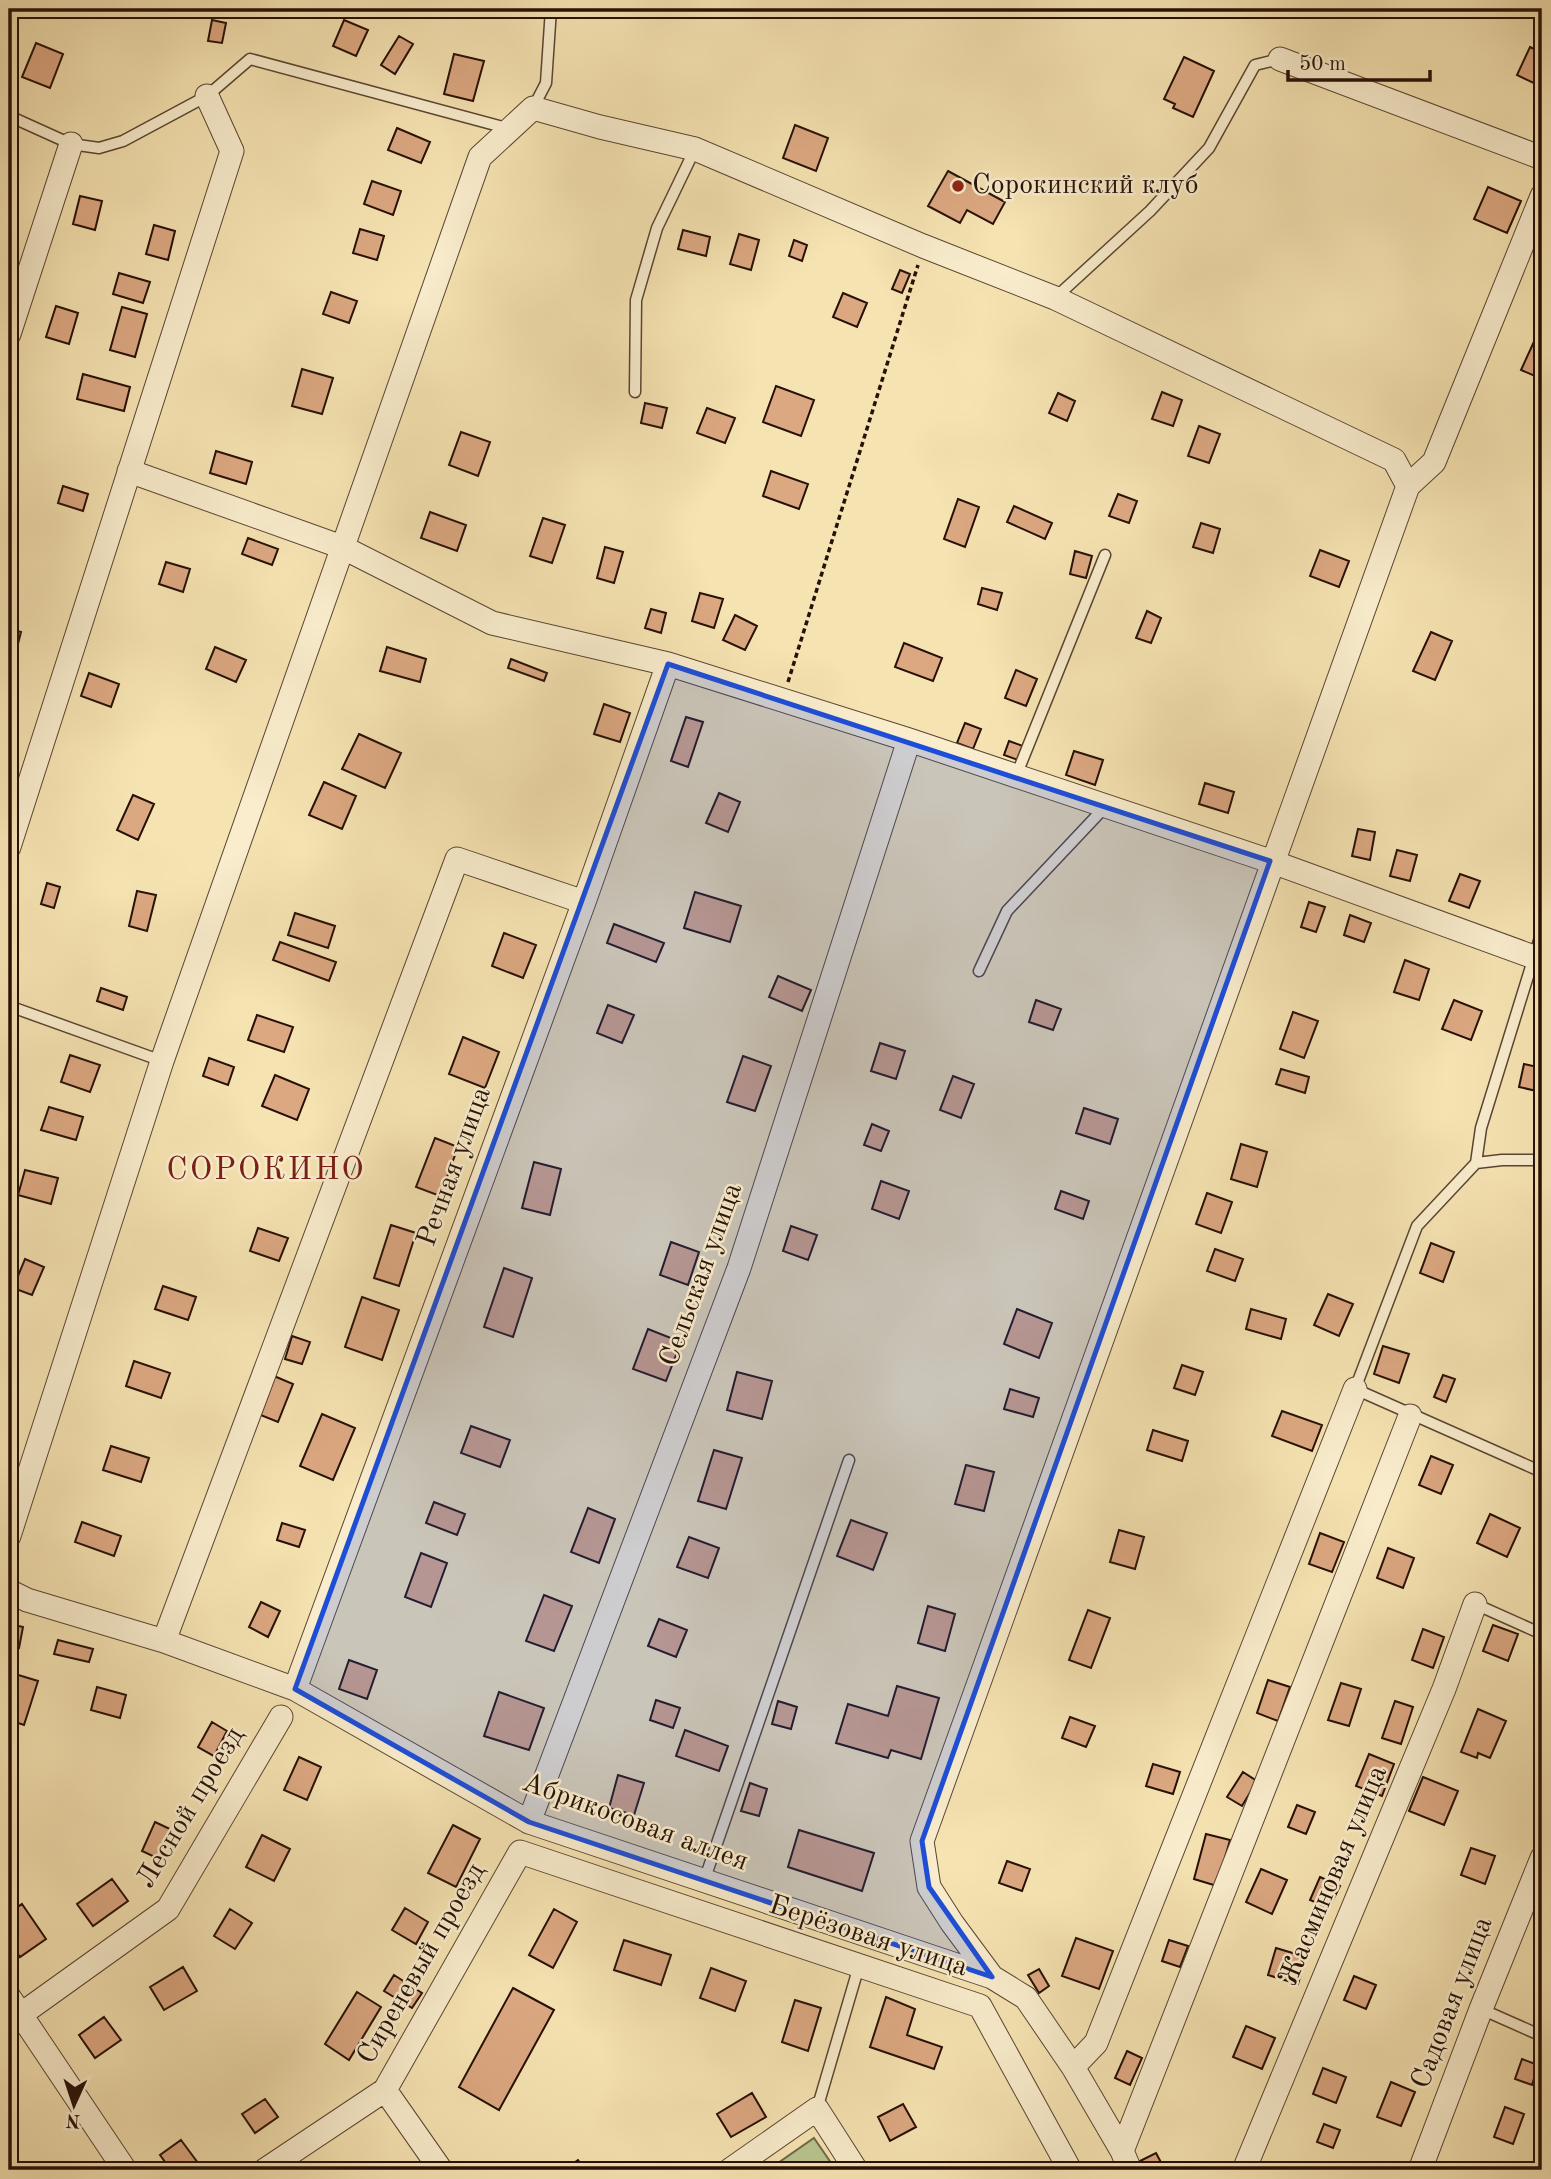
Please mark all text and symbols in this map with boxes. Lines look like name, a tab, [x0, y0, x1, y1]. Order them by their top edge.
scale bar	[1288, 38, 1430, 82]
text: 50 m	[1299, 54, 1346, 75]
place label: Сорокинский клуб	[972, 172, 1199, 200]
marker: Сорокинский клуб	[950, 178, 966, 194]
street label: Речная улица	[413, 1083, 497, 1251]
district label: СОРОКИНО	[166, 1155, 366, 1187]
street label: Сельская улица	[656, 1179, 748, 1370]
street label: Лесной проезд	[132, 1723, 250, 1893]
street label: Жасминовая улица	[1275, 1762, 1393, 1990]
street label: Абрикосовая аллея	[518, 1769, 752, 1877]
street label: Сиреневый проезд	[353, 1859, 491, 2069]
street label: Берёзовая улица	[765, 1892, 971, 1982]
street label: Садовая улица	[1407, 1913, 1499, 2093]
north arrow	[38, 2070, 108, 2140]
text: N	[65, 2110, 81, 2129]

